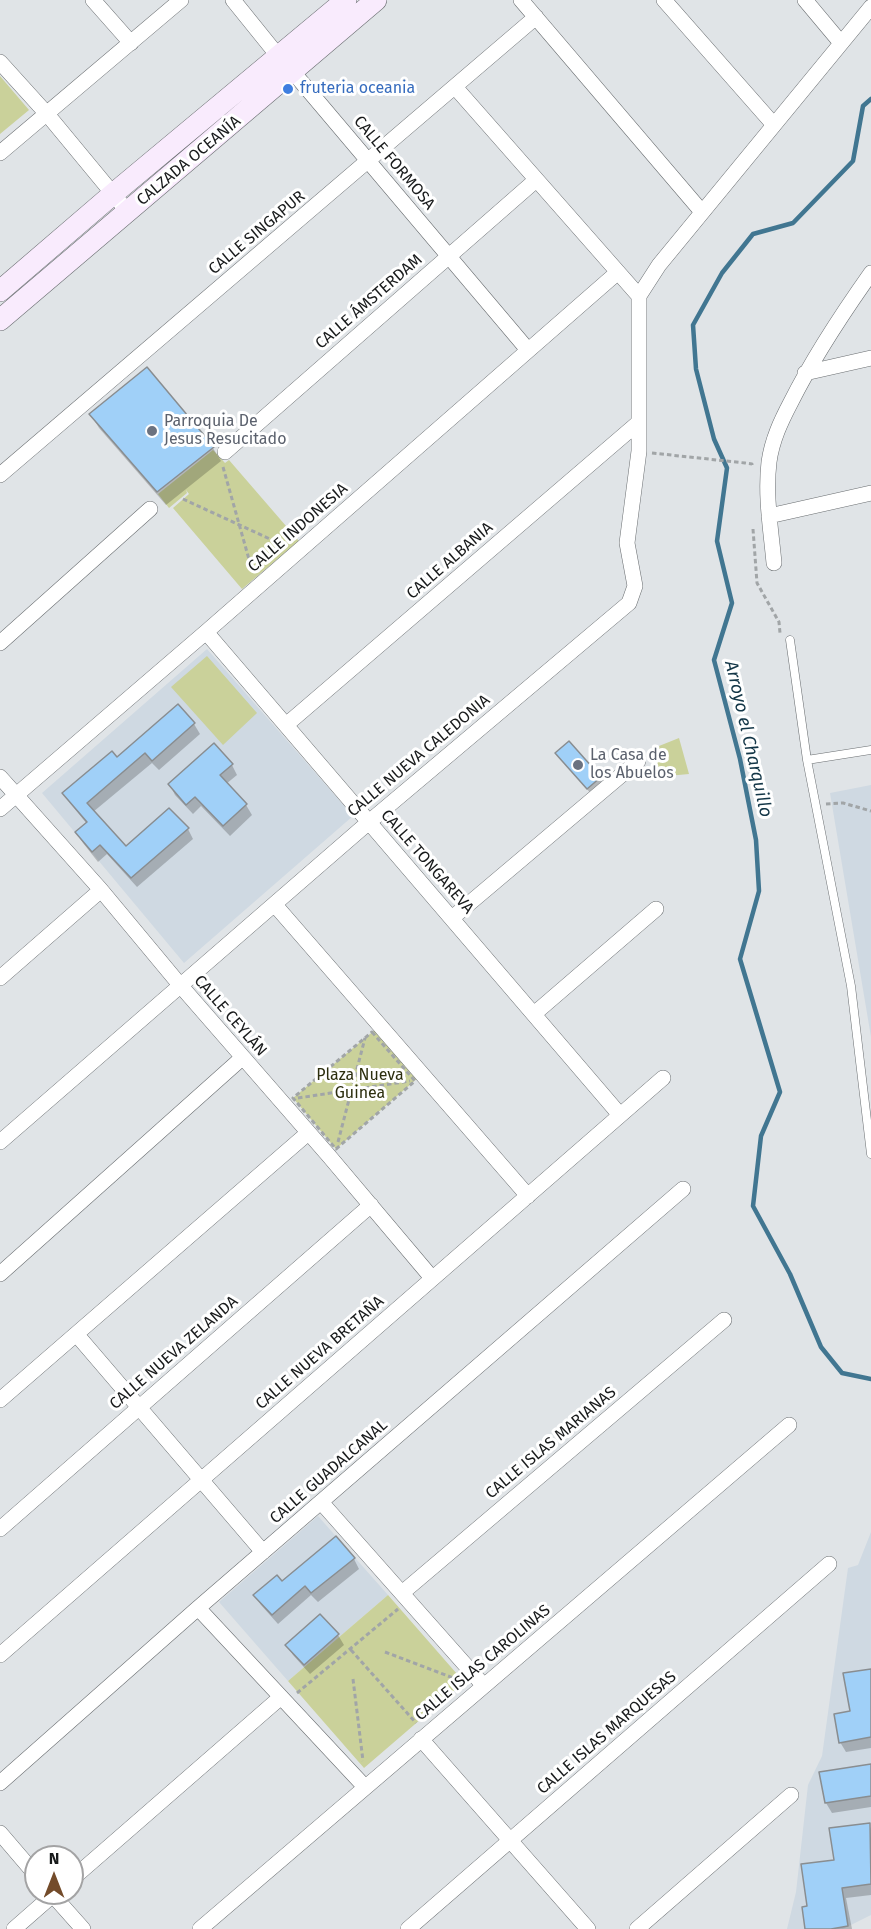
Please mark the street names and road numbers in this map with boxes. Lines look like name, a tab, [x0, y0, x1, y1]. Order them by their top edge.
street label: CALZADA OCEANÍA	[133, 112, 245, 210]
street label: CALLE FORMOSA	[349, 112, 439, 214]
street label: CALLE SINGAPUR	[205, 187, 309, 279]
street label: CALLE ÁMSTERDAM	[312, 251, 426, 353]
street label: CALLE INDONESIA	[244, 479, 352, 577]
street label: CALLE ALBANIA	[403, 518, 497, 604]
street label: CALLE NUEVA CALEDONIA	[344, 691, 494, 821]
street label: CALLE TONGAREVA	[376, 806, 478, 918]
street label: CALLE CEYLÁN	[190, 972, 270, 1060]
street label: CALLE NUEVA ZELANDA	[106, 1292, 242, 1414]
street label: CALLE NUEVA BRETAÑA	[252, 1292, 388, 1414]
street label: CALLE ISLAS MARIANAS	[482, 1383, 620, 1503]
street label: CALLE GUADALCANAL	[266, 1416, 392, 1528]
street label: CALLE ISLAS CAROLINAS	[411, 1601, 555, 1725]
street label: CALLE ISLAS MARQUESAS	[533, 1667, 681, 1799]

